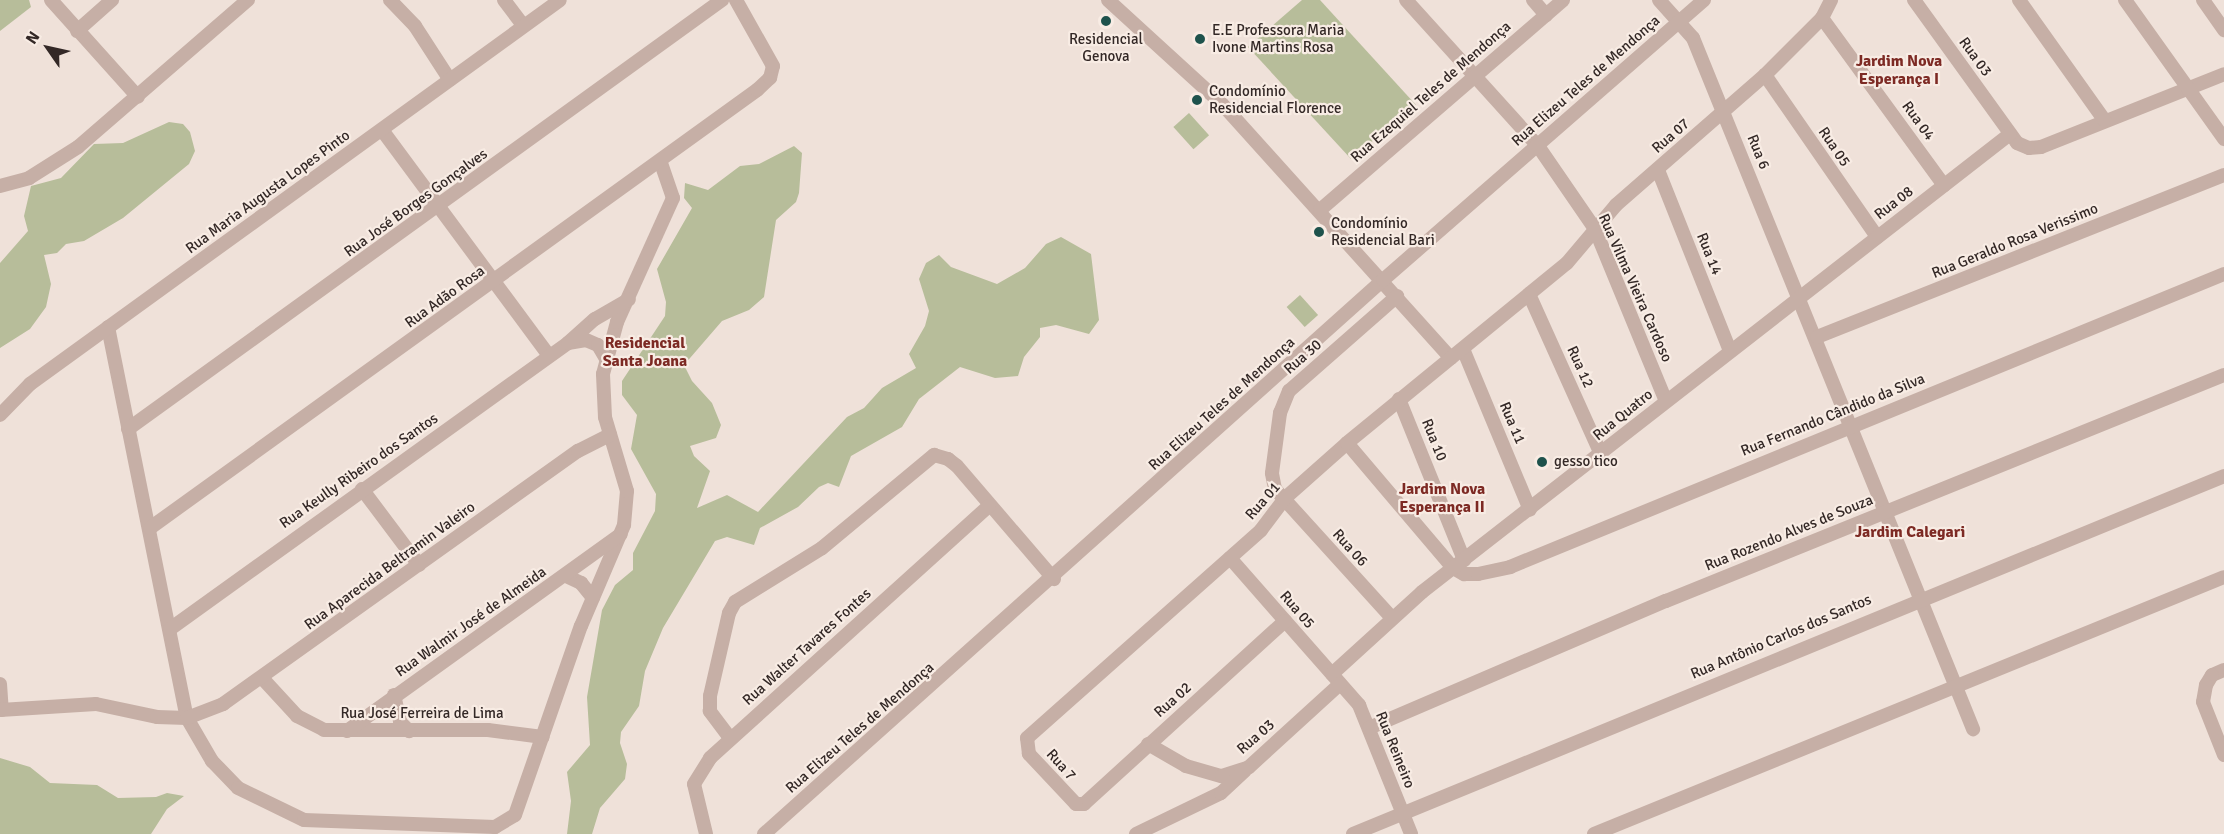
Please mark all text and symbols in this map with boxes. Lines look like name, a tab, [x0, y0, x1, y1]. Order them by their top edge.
street label: Rua Elizeu Teles de Mendonça	[1508, 12, 1664, 150]
marker: Residencial Genova	[1099, 14, 1113, 28]
north arrow	[18, 18, 78, 78]
street label: Rua Ezequiel Teles de Mendonça	[1347, 18, 1515, 166]
place label: E.E Professora Maria Ivone Martins Rosa	[1212, 21, 1344, 56]
text: N	[22, 28, 44, 48]
place label: Residencial Genova	[1069, 30, 1143, 65]
marker: E.E Professora Maria Ivone Martins Rosa	[1193, 32, 1207, 46]
street label: Rua 03	[1955, 34, 1995, 80]
district label: Jardim Nova Esperança I	[1856, 51, 1942, 89]
place label: Condomínio Residencial Florence	[1209, 82, 1341, 117]
marker: Condomínio Residencial Florence	[1190, 93, 1204, 107]
street label: Rua 04	[1898, 98, 1938, 144]
street label: Rua 07	[1648, 115, 1694, 157]
street label: Rua 05	[1814, 124, 1854, 170]
street label: Rua Maria Augusta Lopes Pinto	[182, 126, 354, 258]
street label: Rua 6	[1743, 132, 1773, 172]
street label: Rua José Borges Gonçalves	[341, 145, 491, 261]
street label: Rua 08	[1871, 182, 1917, 224]
street label: Rua Geraldo Rosa Verissimo	[1929, 199, 2101, 283]
street label: Rua Vilma Vieira Cardoso	[1594, 211, 1676, 365]
place label: Condomínio Residencial Bari	[1331, 214, 1435, 249]
marker: Condomínio Residencial Bari	[1312, 225, 1326, 239]
street label: Rua 14	[1692, 230, 1726, 278]
street label: Rua Adão Rosa	[402, 262, 488, 332]
district label: Residencial Santa Joana	[603, 333, 687, 371]
street label: Rua Elizeu Teles de Mendonça	[1145, 334, 1299, 474]
street label: Rua 30	[1280, 336, 1326, 378]
street label: Rua 12	[1563, 343, 1597, 391]
street label: Rua Fernando Cândido da Silva	[1738, 370, 1928, 460]
street label: Rua Quatro	[1590, 386, 1656, 444]
street label: Rua 11	[1495, 399, 1529, 447]
street label: Rua Keully Ribeiro dos Santos	[276, 409, 442, 533]
street label: Rua 10	[1417, 416, 1451, 464]
place label: gesso tico	[1554, 453, 1618, 471]
marker: gesso tico	[1535, 455, 1549, 469]
street label: Rua 01	[1242, 478, 1284, 524]
district label: Jardim Nova Esperança II	[1399, 479, 1485, 517]
street label: Rua Rozendo Alves de Souza	[1702, 491, 1876, 575]
street label: Rua Aparecida Beltramin Valeiro	[301, 498, 479, 634]
district label: Jardim Calegari	[1855, 522, 1965, 542]
street label: Rua 06	[1329, 526, 1371, 570]
street label: Rua Walmir José de Almeida	[392, 563, 550, 681]
street label: Rua Walter Tavares Fontes	[739, 585, 875, 709]
street label: Rua 05	[1276, 587, 1318, 633]
street label: Rua Antônio Carlos dos Santos	[1688, 591, 1874, 683]
street label: Rua Elizeu Teles de Mendonça	[782, 659, 938, 797]
street label: Rua 02	[1151, 679, 1195, 721]
street label: Rua José Ferreira de Lima	[340, 705, 504, 723]
street label: Rua Reineiro	[1371, 709, 1419, 791]
street label: Rua 03	[1233, 716, 1279, 758]
street label: Rua 7	[1042, 746, 1080, 784]

